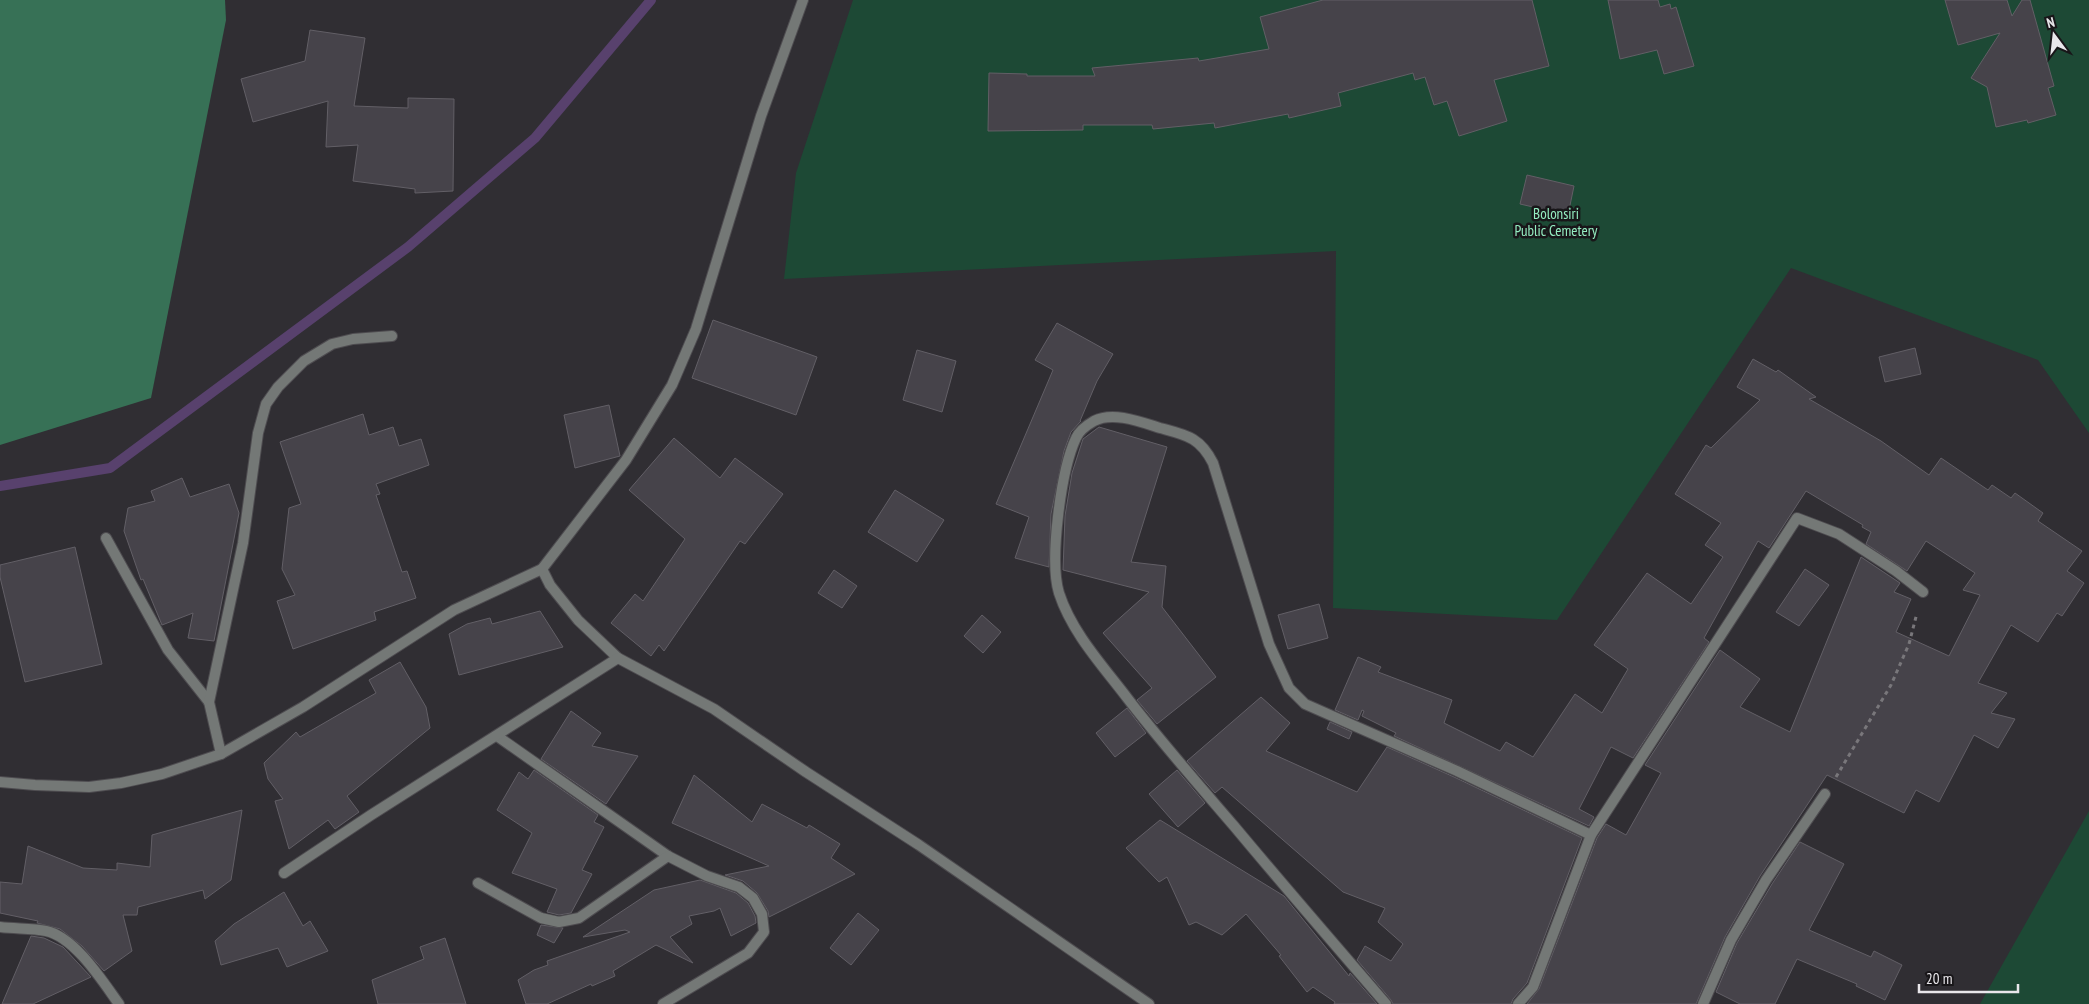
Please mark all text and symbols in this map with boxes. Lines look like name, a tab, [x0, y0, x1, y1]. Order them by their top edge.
north arrow	[2029, 10, 2079, 60]
text: N	[2045, 13, 2057, 32]
park label: Bolonsiri Public Cemetery	[1515, 204, 1598, 240]
scale bar	[1919, 962, 2018, 994]
text: 20 m	[1926, 969, 1952, 988]

